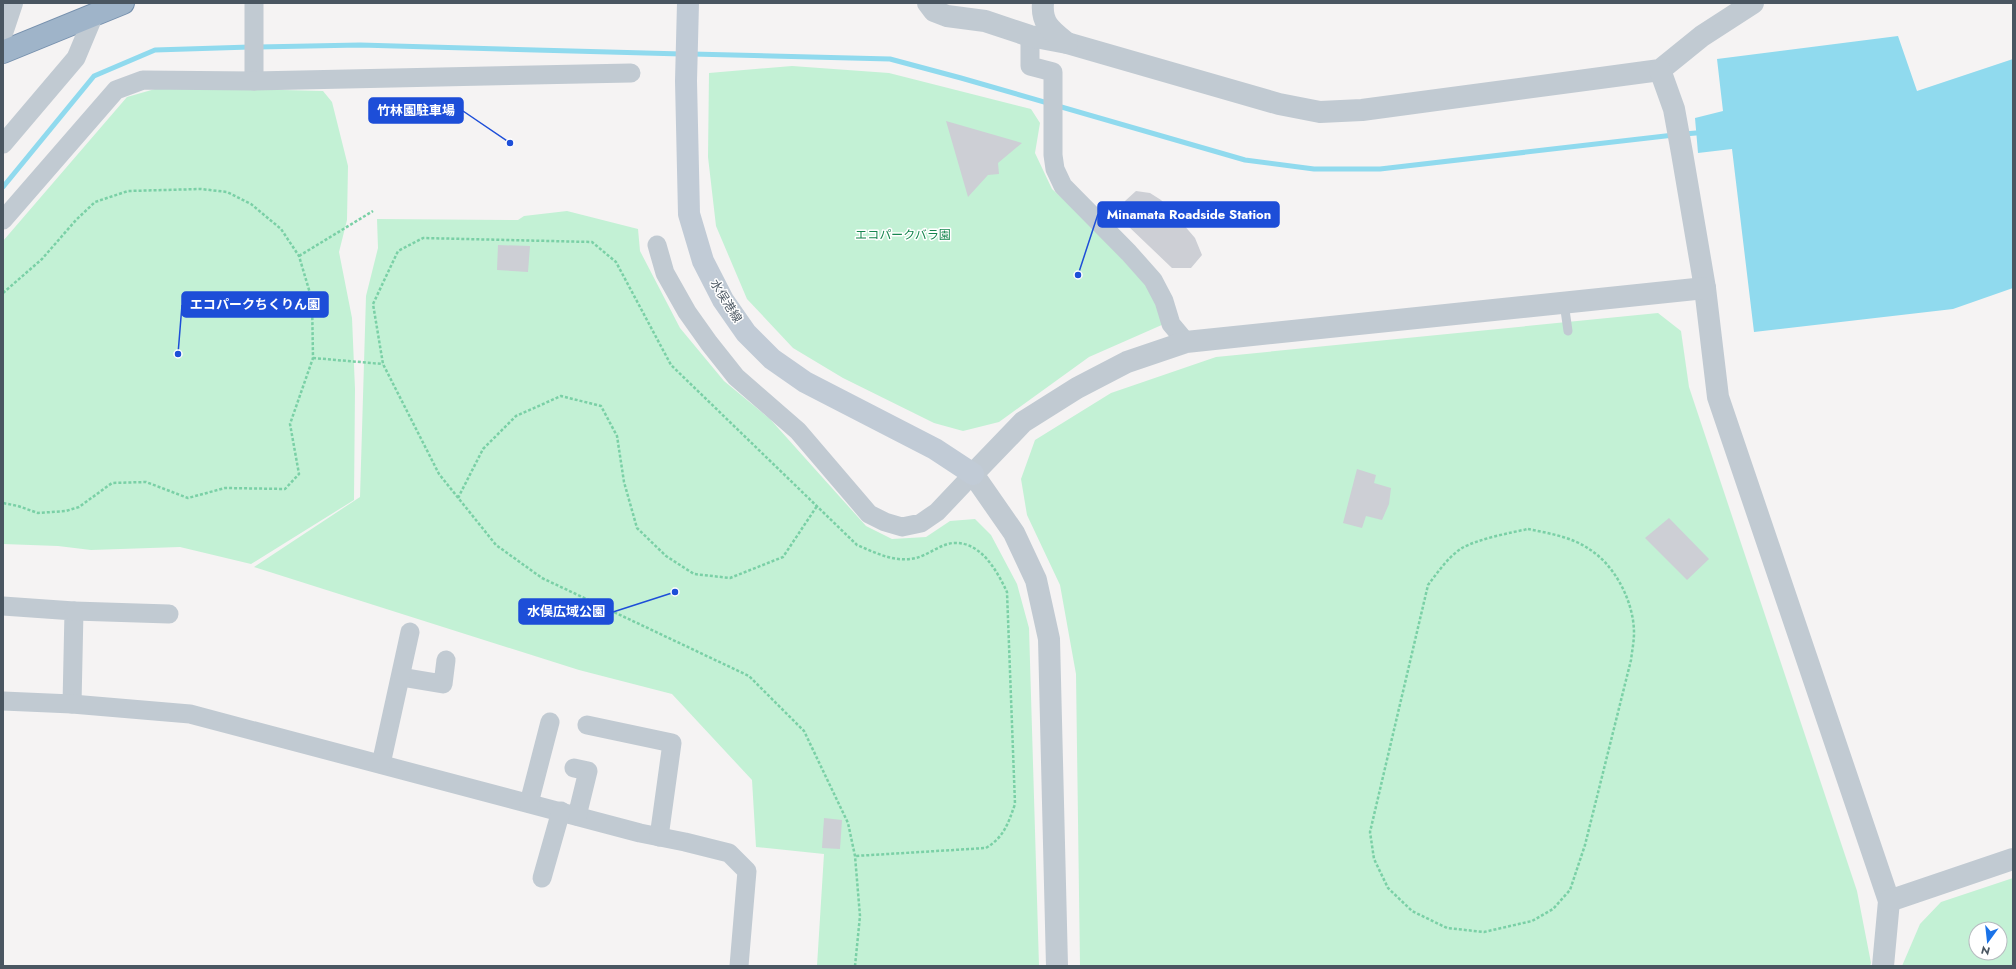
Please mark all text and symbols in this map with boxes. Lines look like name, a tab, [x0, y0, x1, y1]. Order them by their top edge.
callout: 竹林園駐車場	[369, 98, 463, 123]
text: 竹林園駐車場	[377, 101, 455, 120]
callout: Minamata Roadside Station	[1098, 202, 1279, 227]
text: Minamata Roadside Station	[1107, 205, 1271, 224]
park label: エコパークバラ園	[855, 226, 951, 244]
street label: 水俣港線	[706, 276, 746, 326]
callout: エコパークちくりん園	[182, 292, 328, 317]
text: エコパークちくりん園	[190, 295, 320, 314]
callout: 水俣広域公園	[519, 599, 613, 624]
text: 水俣広域公園	[527, 602, 605, 621]
north arrow	[1968, 921, 2008, 961]
text: N	[1979, 942, 1992, 960]

